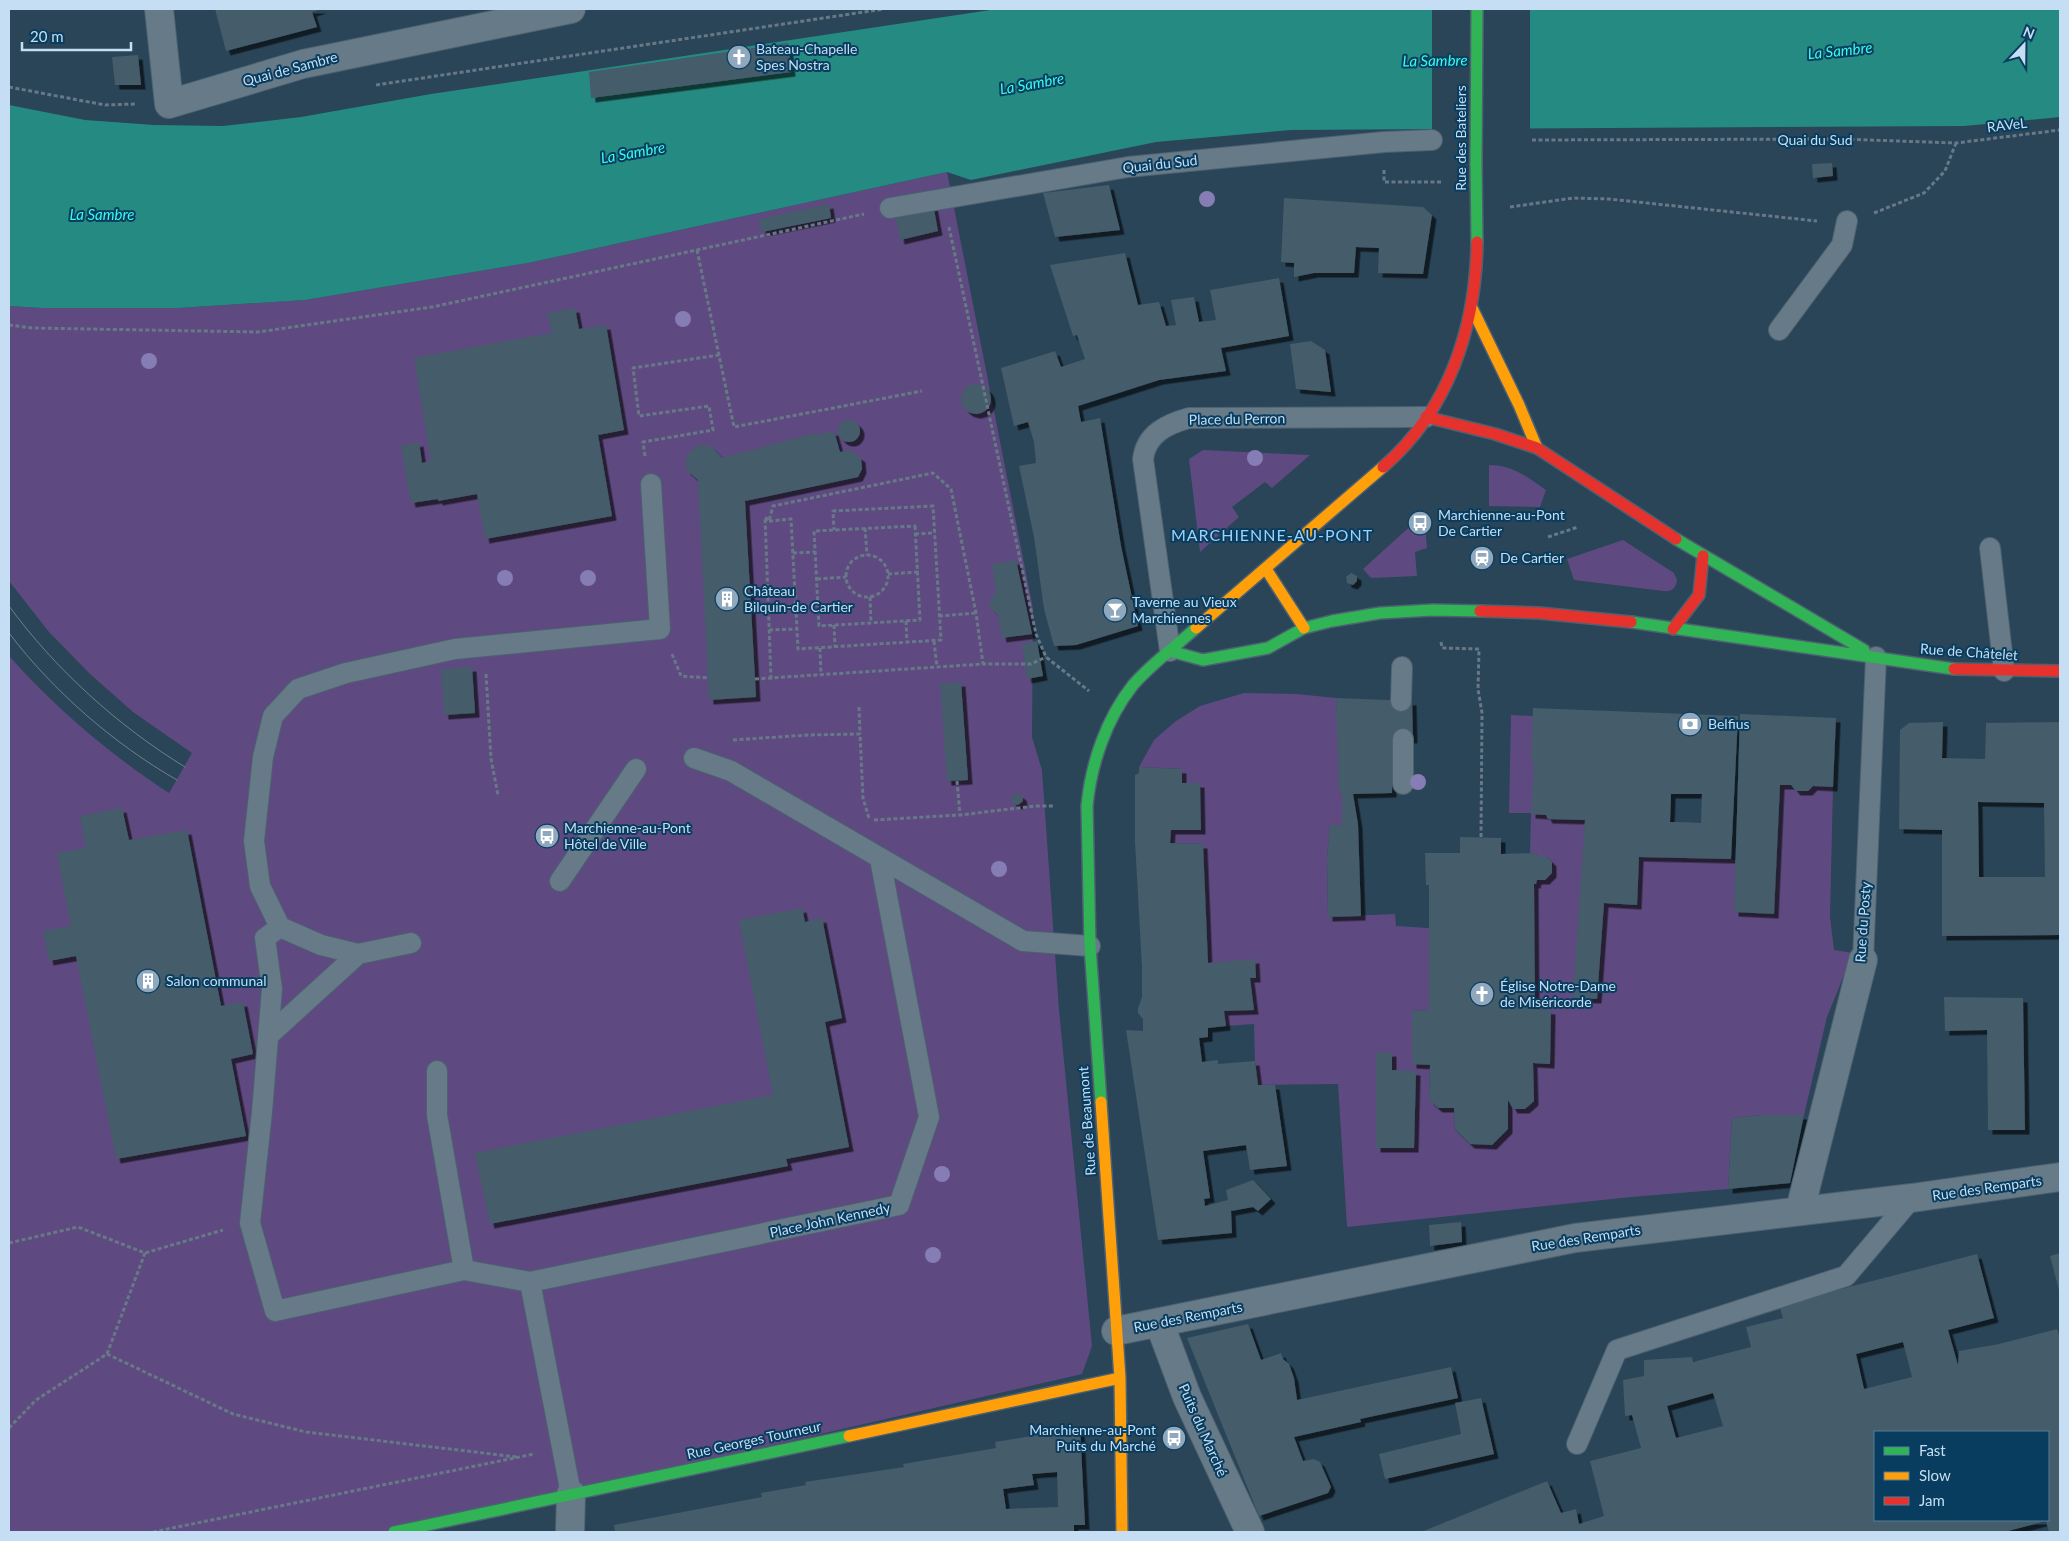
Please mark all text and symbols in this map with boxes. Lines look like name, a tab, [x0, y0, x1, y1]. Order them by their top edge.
scale bar	[22, 20, 131, 52]
north arrow	[1999, 20, 2049, 70]
text: N	[2021, 23, 2037, 42]
text: 20 m	[30, 27, 64, 45]
water label: La Sambre	[1807, 38, 1873, 62]
place label: Bateau-Chapelle Spes Nostra	[756, 40, 858, 73]
church icon: Bateau-Chapelle Spes Nostra	[726, 44, 752, 70]
street label: Quai de Sambre	[241, 48, 339, 89]
water label: La Sambre	[1402, 50, 1468, 70]
water label: La Sambre	[998, 69, 1065, 98]
street label: Rue des Bateliers	[1452, 85, 1469, 191]
street label: RAVeL	[1986, 114, 2028, 135]
street label: Quai du Sud	[1777, 131, 1853, 148]
water label: La Sambre	[599, 138, 666, 167]
street label: Quai du Sud	[1122, 151, 1198, 176]
water label: La Sambre	[69, 205, 135, 223]
street label: Place du Perron	[1189, 409, 1285, 428]
place label: Marchienne-au-Pont De Cartier	[1438, 506, 1565, 539]
bus stop icon: Marchienne-au-Pont De Cartier	[1407, 510, 1433, 536]
district label: MARCHIENNE-AU-PONT	[1171, 525, 1373, 544]
station icon: De Cartier	[1469, 545, 1495, 571]
place label: De Cartier	[1500, 549, 1564, 566]
place label: Château Bilquin-de Cartier	[744, 582, 853, 615]
building icon: Château Bilquin-de Cartier	[714, 586, 740, 612]
place label: Taverne au Vieux Marchiennes	[1132, 593, 1237, 626]
bar icon: Taverne au Vieux Marchiennes	[1102, 597, 1128, 623]
street label: Rue de Châtelet	[1919, 640, 2019, 663]
bank icon: Belfius	[1677, 711, 1703, 737]
place label: Belfius	[1708, 715, 1750, 732]
place label: Marchienne-au-Pont Hôtel de Ville	[564, 819, 691, 852]
bus stop icon: Marchienne-au-Pont Hôtel de Ville	[534, 823, 560, 849]
street label: Rue du Posty	[1851, 880, 1874, 963]
building icon: Salon communal	[135, 968, 161, 994]
place label: Salon communal	[166, 972, 267, 989]
place label: Église Notre-Dame de Miséricorde	[1500, 977, 1616, 1010]
church icon: Église Notre-Dame de Miséricorde	[1469, 981, 1495, 1007]
street label: Rue de Beaumont	[1074, 1066, 1099, 1176]
street label: Rue des Remparts	[1931, 1171, 2043, 1204]
street label: Place John Kennedy	[768, 1198, 892, 1241]
street label: Rue des Remparts	[1530, 1220, 1642, 1255]
street label: Rue des Remparts	[1132, 1298, 1244, 1335]
street label: Puits du Marché	[1175, 1381, 1232, 1479]
street label: Rue Georges Tourneur	[685, 1417, 823, 1462]
place label: Marchienne-au-Pont Puits du Marché	[1029, 1421, 1156, 1454]
bus stop icon: Marchienne-au-Pont Puits du Marché	[1161, 1425, 1187, 1451]
legend	[1874, 1431, 2049, 1521]
text: Fast	[1919, 1441, 1946, 1459]
text: Slow	[1919, 1466, 1951, 1484]
text: Jam	[1919, 1491, 1945, 1509]

